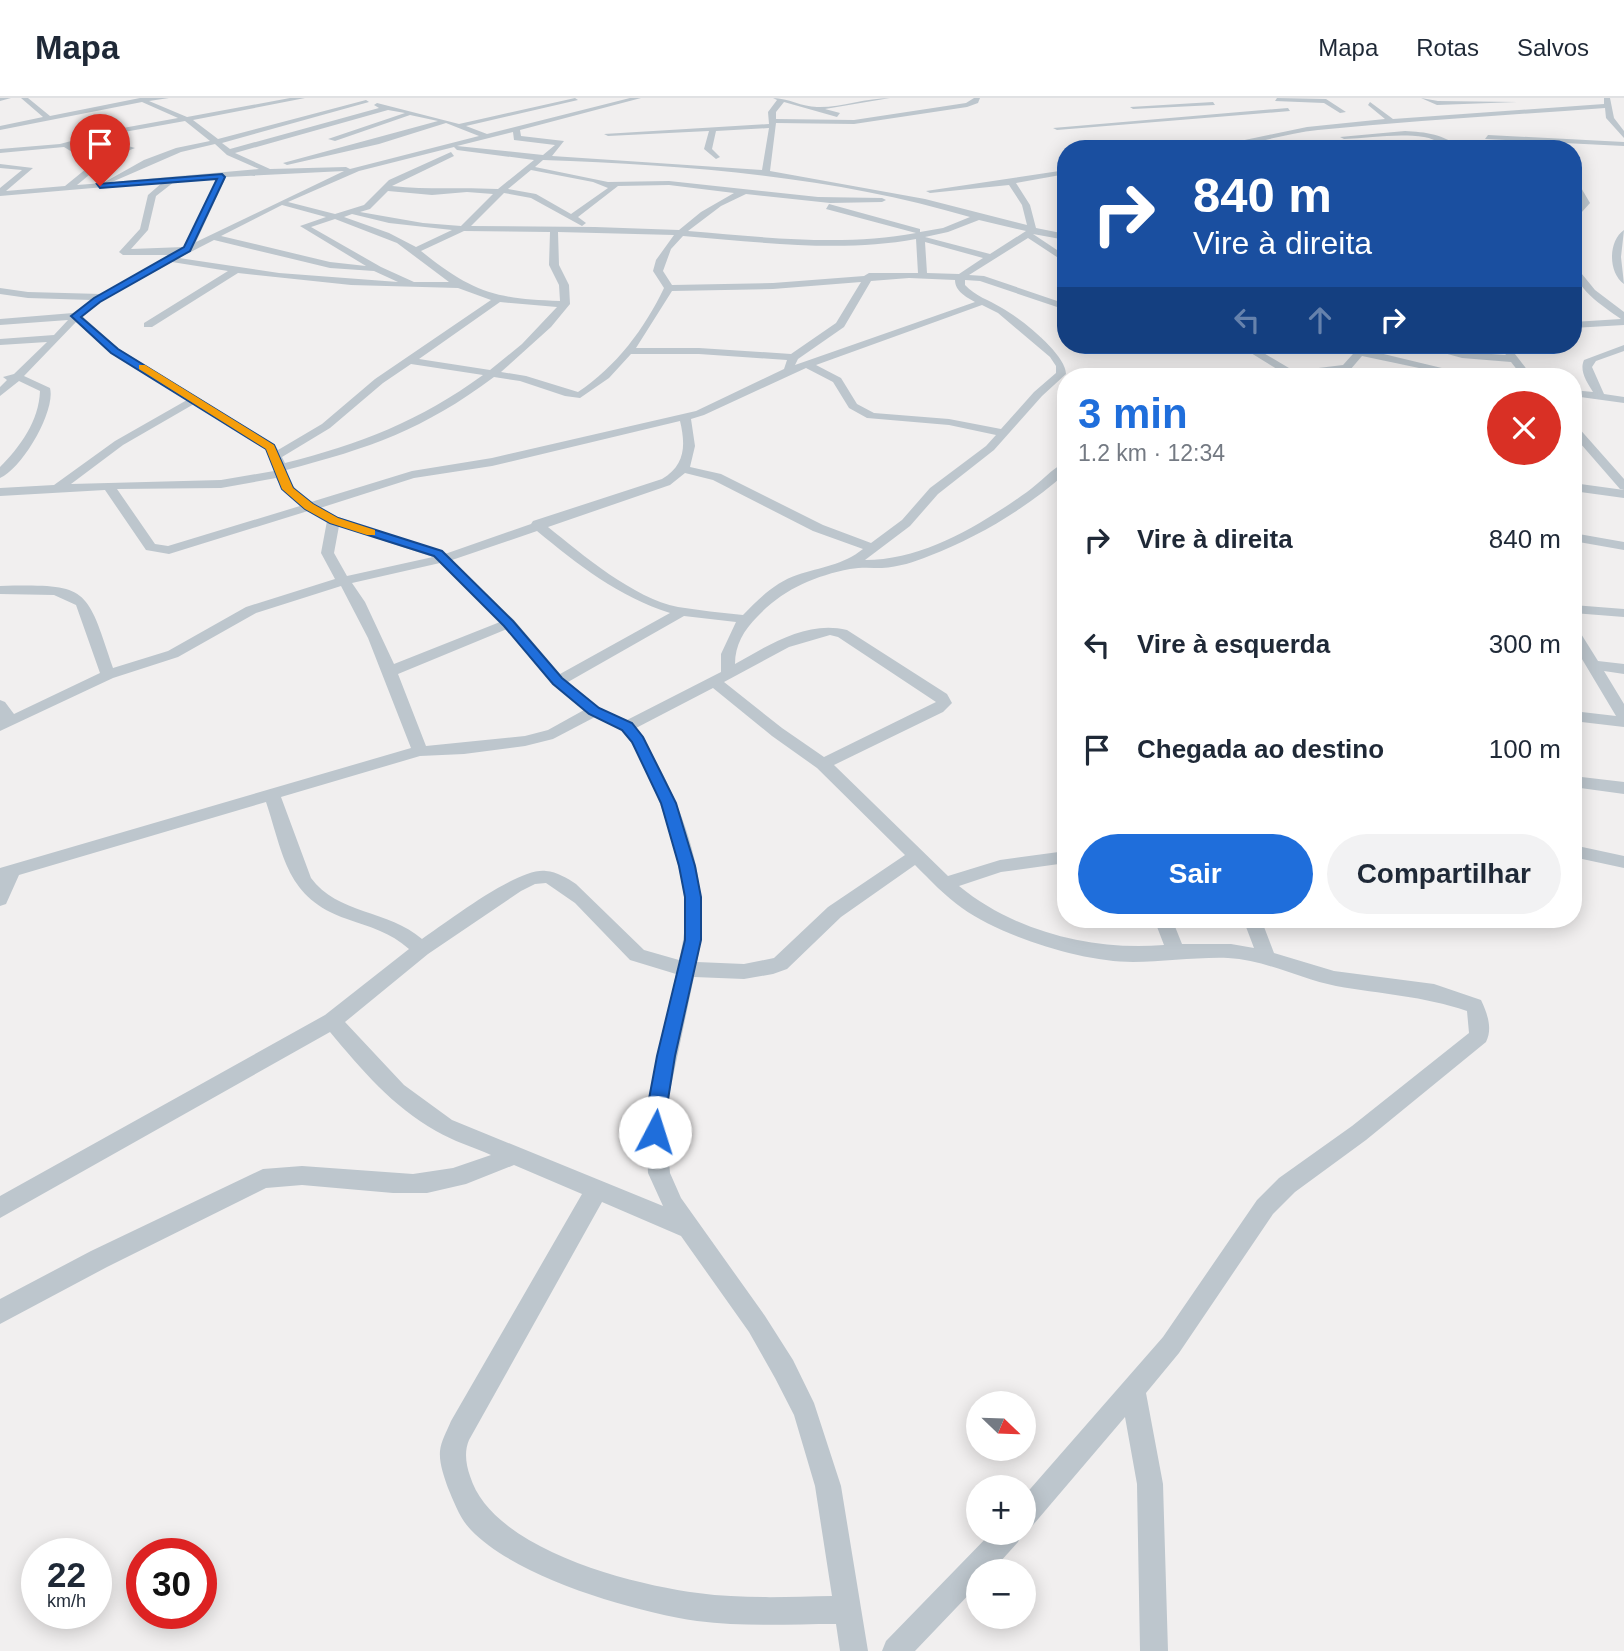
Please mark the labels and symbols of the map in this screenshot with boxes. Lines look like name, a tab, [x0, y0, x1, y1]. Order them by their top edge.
pin	[70, 114, 130, 186]
position arrow	[618, 1095, 692, 1169]
north arrow	[966, 1391, 1036, 1461]
speed limit sign: 30	[126, 1538, 217, 1629]

